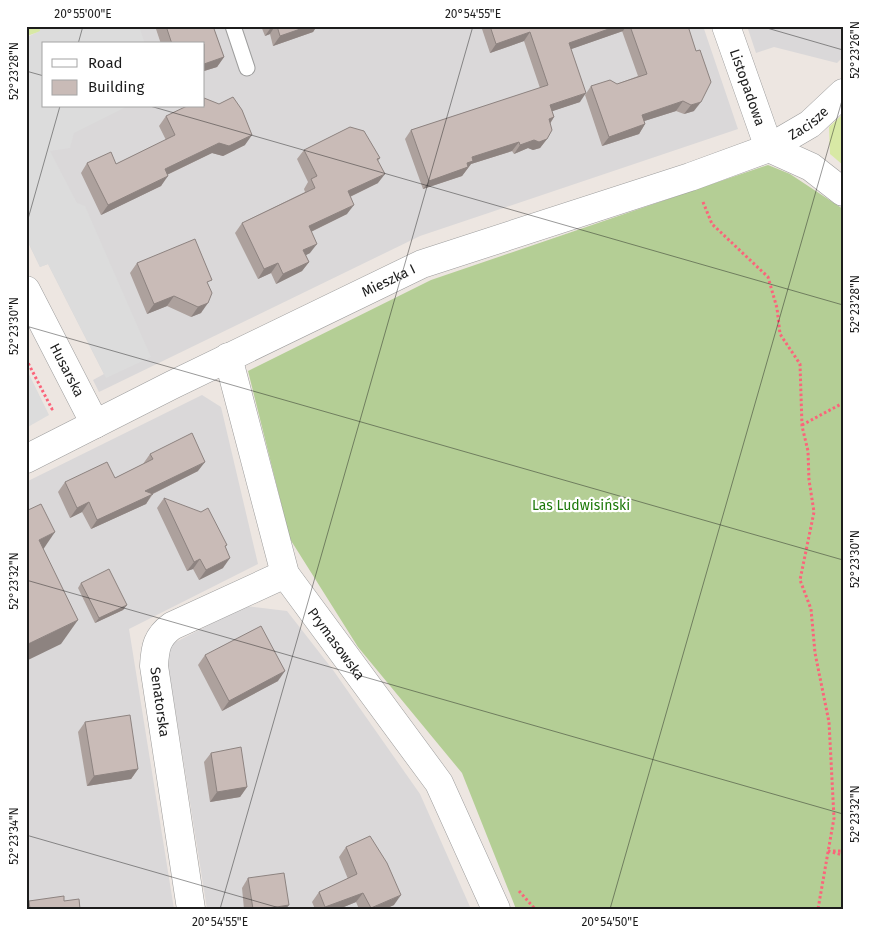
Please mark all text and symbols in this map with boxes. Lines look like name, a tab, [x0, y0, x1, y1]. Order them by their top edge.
text: 20°55'00"E	[54, 7, 112, 21]
text: 20°54'55"E	[445, 7, 501, 21]
text: 52°23'26"N	[848, 21, 862, 79]
text: 52°23'28"N	[7, 42, 21, 100]
legend	[42, 42, 205, 108]
street label: Listopadowa	[726, 47, 769, 128]
text: Road	[88, 54, 123, 72]
text: Building	[88, 78, 144, 96]
street label: Zacisze	[786, 103, 832, 144]
street label: Mieszka I	[359, 261, 418, 301]
text: 52°23'28"N	[848, 275, 862, 333]
text: 52°23'30"N	[7, 297, 21, 355]
street label: Husarska	[46, 341, 88, 400]
park label: Las Ludwisiński	[532, 497, 630, 514]
text: 52°23'30"N	[848, 530, 862, 588]
text: 52°23'32"N	[7, 552, 21, 610]
street label: Prymasowska	[304, 605, 368, 684]
street label: Senatorska	[146, 666, 173, 738]
text: 52°23'32"N	[848, 785, 862, 843]
text: 52°23'34"N	[7, 807, 21, 865]
text: 20°54'55"E	[192, 915, 248, 929]
text: 20°54'50"E	[581, 915, 639, 929]

